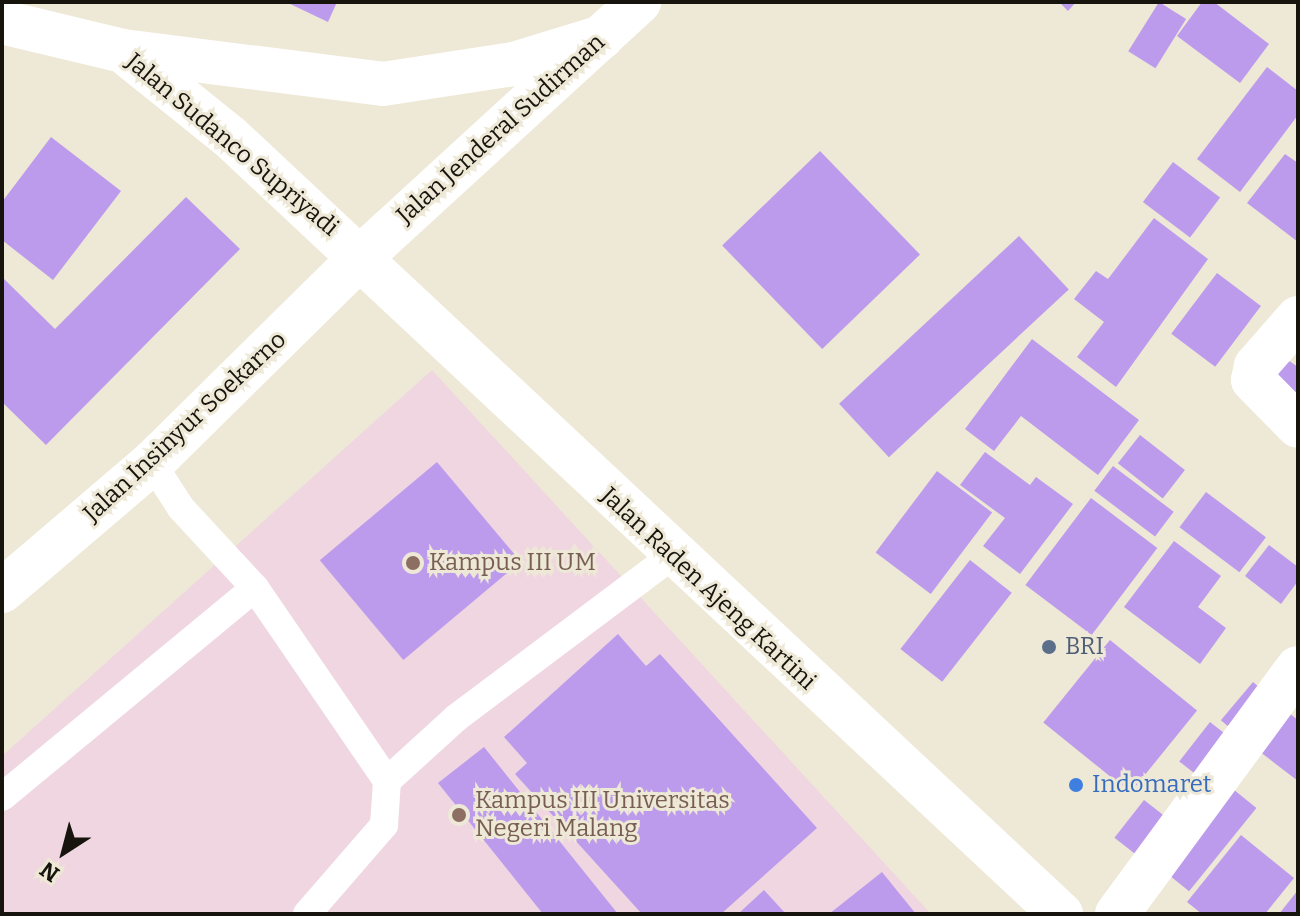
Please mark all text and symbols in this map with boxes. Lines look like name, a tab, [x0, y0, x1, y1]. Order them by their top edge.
street label: Jalan Jenderal Sudirman	[391, 28, 611, 230]
street label: Jalan Sudanco Supriyadi	[120, 48, 344, 242]
street label: Jalan Insinyur Soekarno	[78, 326, 292, 528]
street label: Jalan Raden Ajeng Kartini	[594, 482, 822, 696]
place label: Kampus III UM	[429, 549, 596, 577]
marker: Kampus III UM	[404, 554, 422, 572]
place label: BRI	[1065, 633, 1104, 661]
marker: BRI	[1040, 638, 1058, 656]
place label: Indomaret	[1092, 771, 1212, 799]
marker: Indomaret	[1067, 776, 1085, 794]
place label: Kampus III Universitas Negeri Malang	[475, 787, 730, 843]
marker: Kampus III Universitas Negeri Malang	[450, 806, 468, 824]
north arrow	[24, 812, 104, 892]
text: N	[35, 856, 64, 888]

